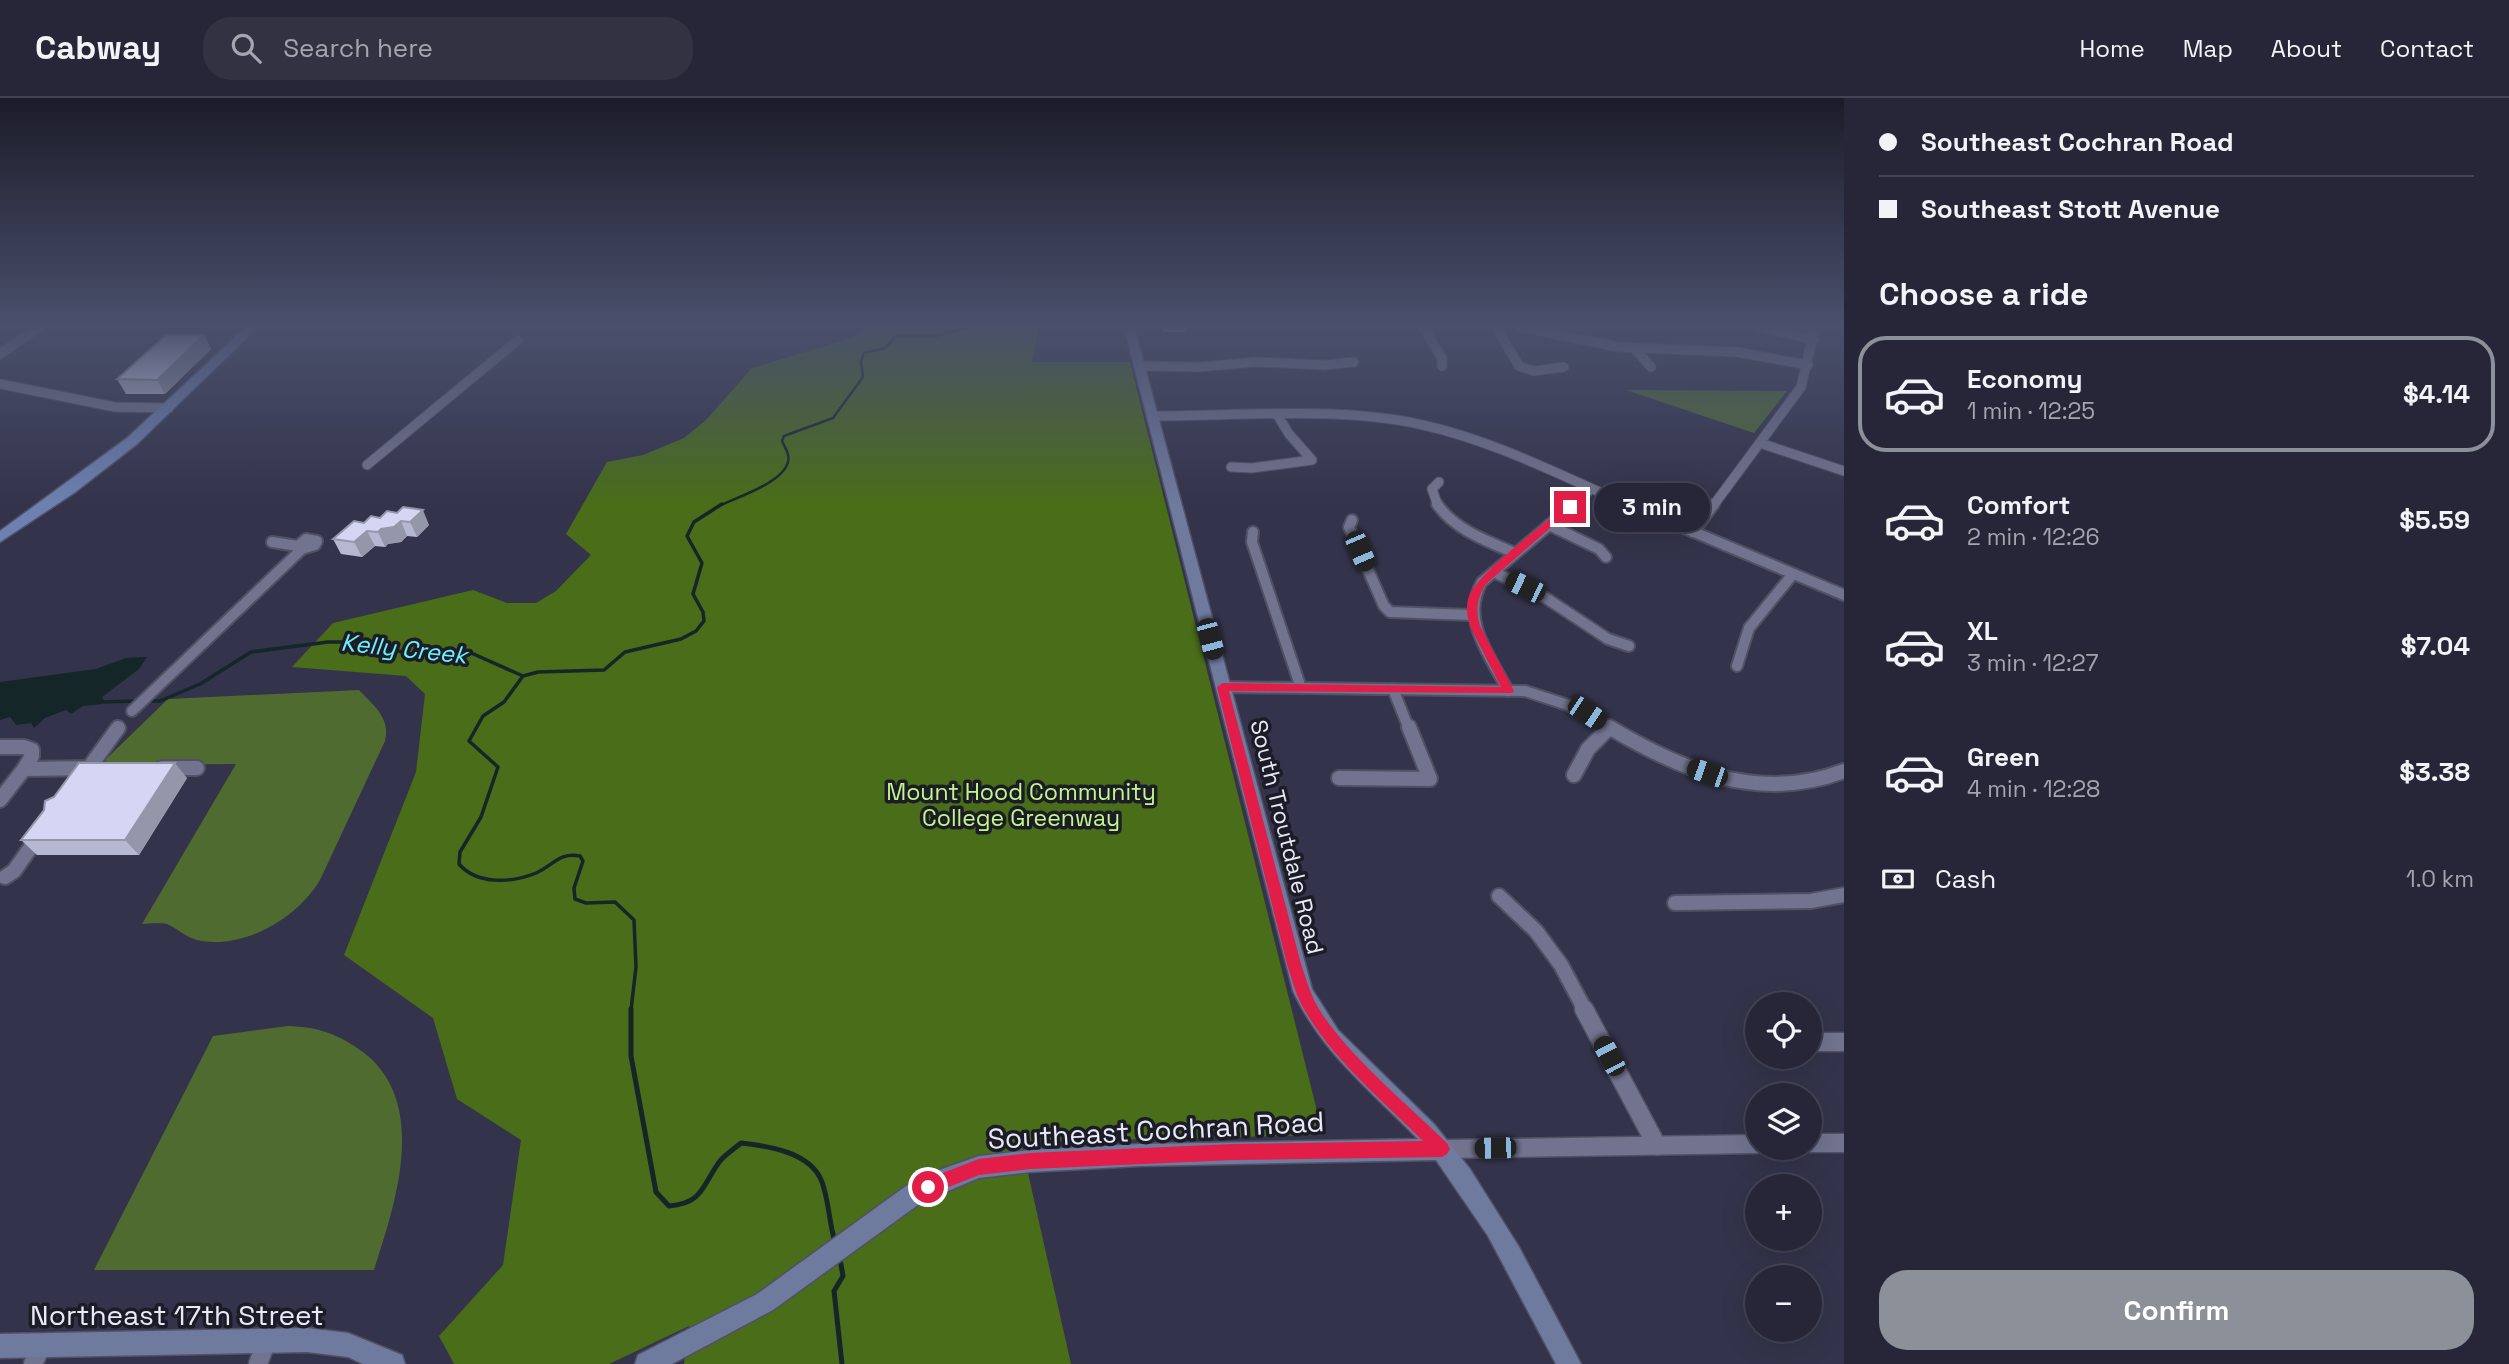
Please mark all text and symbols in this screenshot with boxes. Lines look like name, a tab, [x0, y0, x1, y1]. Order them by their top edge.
search box	[203, 17, 693, 80]
text: Cabway	[35, 27, 161, 69]
icon: search	[227, 29, 265, 67]
text: Search here	[283, 31, 433, 65]
text: Home	[2079, 33, 2145, 64]
text: Map	[2183, 33, 2233, 64]
text: About	[2271, 33, 2342, 64]
text: Contact	[2380, 33, 2474, 64]
text: Southeast Cochran Road	[1921, 125, 2234, 159]
text: Southeast Stott Avenue	[1921, 192, 2220, 226]
text: Choose a ride	[1879, 274, 2089, 314]
text: Economy	[1967, 362, 2083, 396]
icon: car	[1883, 363, 1946, 426]
text: $4.14	[2403, 377, 2470, 411]
text: 1 min · 12:25	[1967, 396, 2095, 426]
callout: 3 min	[1594, 482, 1710, 532]
text: Comfort	[1967, 488, 2070, 522]
icon: car	[1883, 489, 1946, 552]
route end	[1554, 491, 1586, 523]
text: 3 min	[1622, 492, 1682, 522]
text: $5.59	[2399, 503, 2470, 537]
text: 2 min · 12:26	[1967, 522, 2100, 552]
car	[1343, 528, 1378, 574]
car	[1502, 568, 1549, 606]
text: XL	[1967, 614, 1998, 648]
icon: car	[1883, 615, 1946, 678]
car	[1195, 616, 1226, 662]
water label: Kelly Creek	[340, 626, 472, 671]
text: $7.04	[2401, 629, 2470, 663]
text: 3 min · 12:27	[1967, 648, 2098, 678]
car	[1564, 693, 1611, 733]
street label: South Troutdale Road	[1243, 717, 1331, 957]
text: Green	[1967, 740, 2040, 774]
icon: car	[1883, 741, 1946, 804]
text: $3.38	[2399, 755, 2470, 789]
car	[1684, 756, 1731, 790]
text: 4 min · 12:28	[1967, 774, 2100, 804]
park label: Mount Hood Community College Greenway	[886, 777, 1156, 833]
icon: cash	[1879, 860, 1917, 898]
text: Cash	[1935, 862, 1996, 896]
text: 1.0 km	[2406, 864, 2474, 894]
map controls	[1745, 992, 1822, 1342]
button: locate	[1745, 992, 1822, 1069]
car	[1590, 1033, 1629, 1079]
button: layers	[1745, 1083, 1822, 1160]
street label: Southeast Cochran Road	[987, 1103, 1325, 1157]
car	[1474, 1137, 1517, 1159]
route start	[912, 1171, 944, 1203]
button: +	[1745, 1174, 1822, 1251]
button: −	[1745, 1265, 1822, 1342]
button: Confirm	[1879, 1270, 2474, 1350]
street label: Northeast 17th Street	[30, 1297, 324, 1333]

